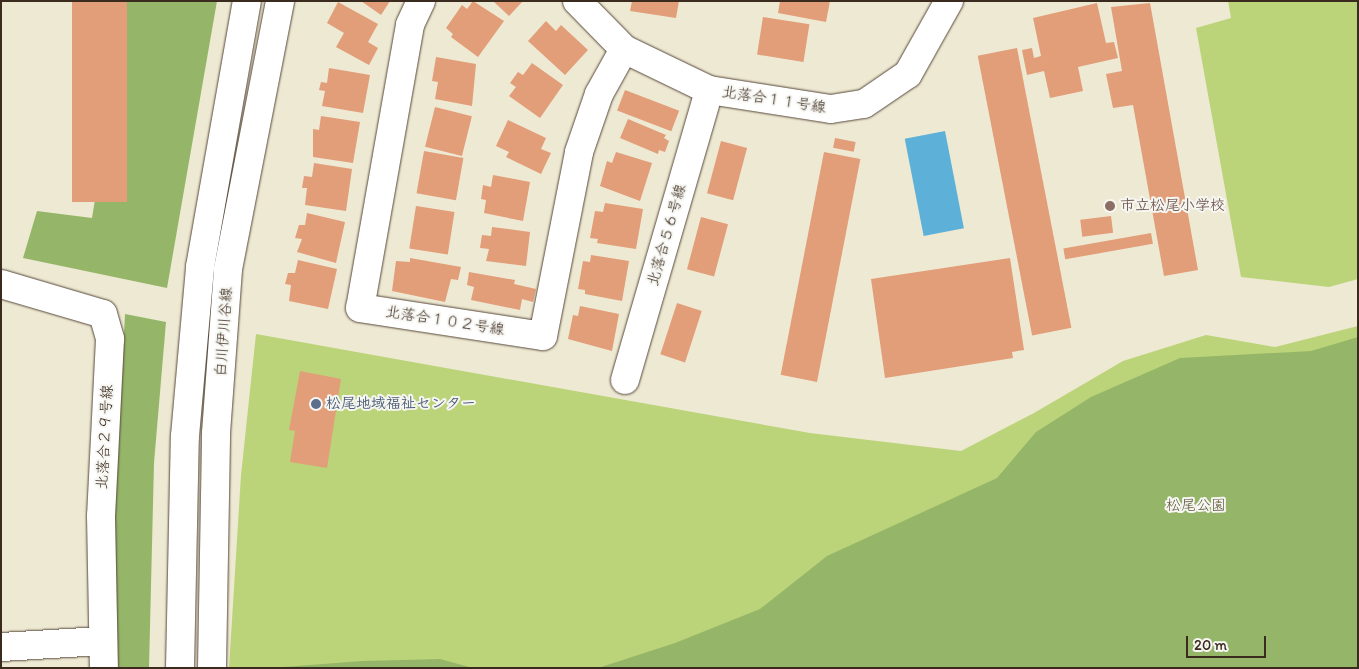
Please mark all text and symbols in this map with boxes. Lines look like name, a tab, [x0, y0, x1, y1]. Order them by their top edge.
street label: 北落合１１号線	[721, 83, 827, 117]
street label: 北落合５６号線	[644, 182, 690, 288]
place label: 市立松尾小学校	[1120, 197, 1225, 215]
marker: 市立松尾小学校	[1104, 200, 1116, 212]
street label: 白川伊川谷線	[212, 286, 236, 378]
street label: 北落合１０２号線	[384, 303, 506, 339]
street label: 北落合２９号線	[93, 384, 117, 490]
place label: 松尾地域福祉センター	[326, 395, 476, 413]
marker: 松尾地域福祉センター	[310, 398, 322, 410]
park label: 松尾公園	[1166, 497, 1226, 515]
scale bar	[1189, 626, 1269, 658]
text: 20 m	[1194, 636, 1227, 654]

